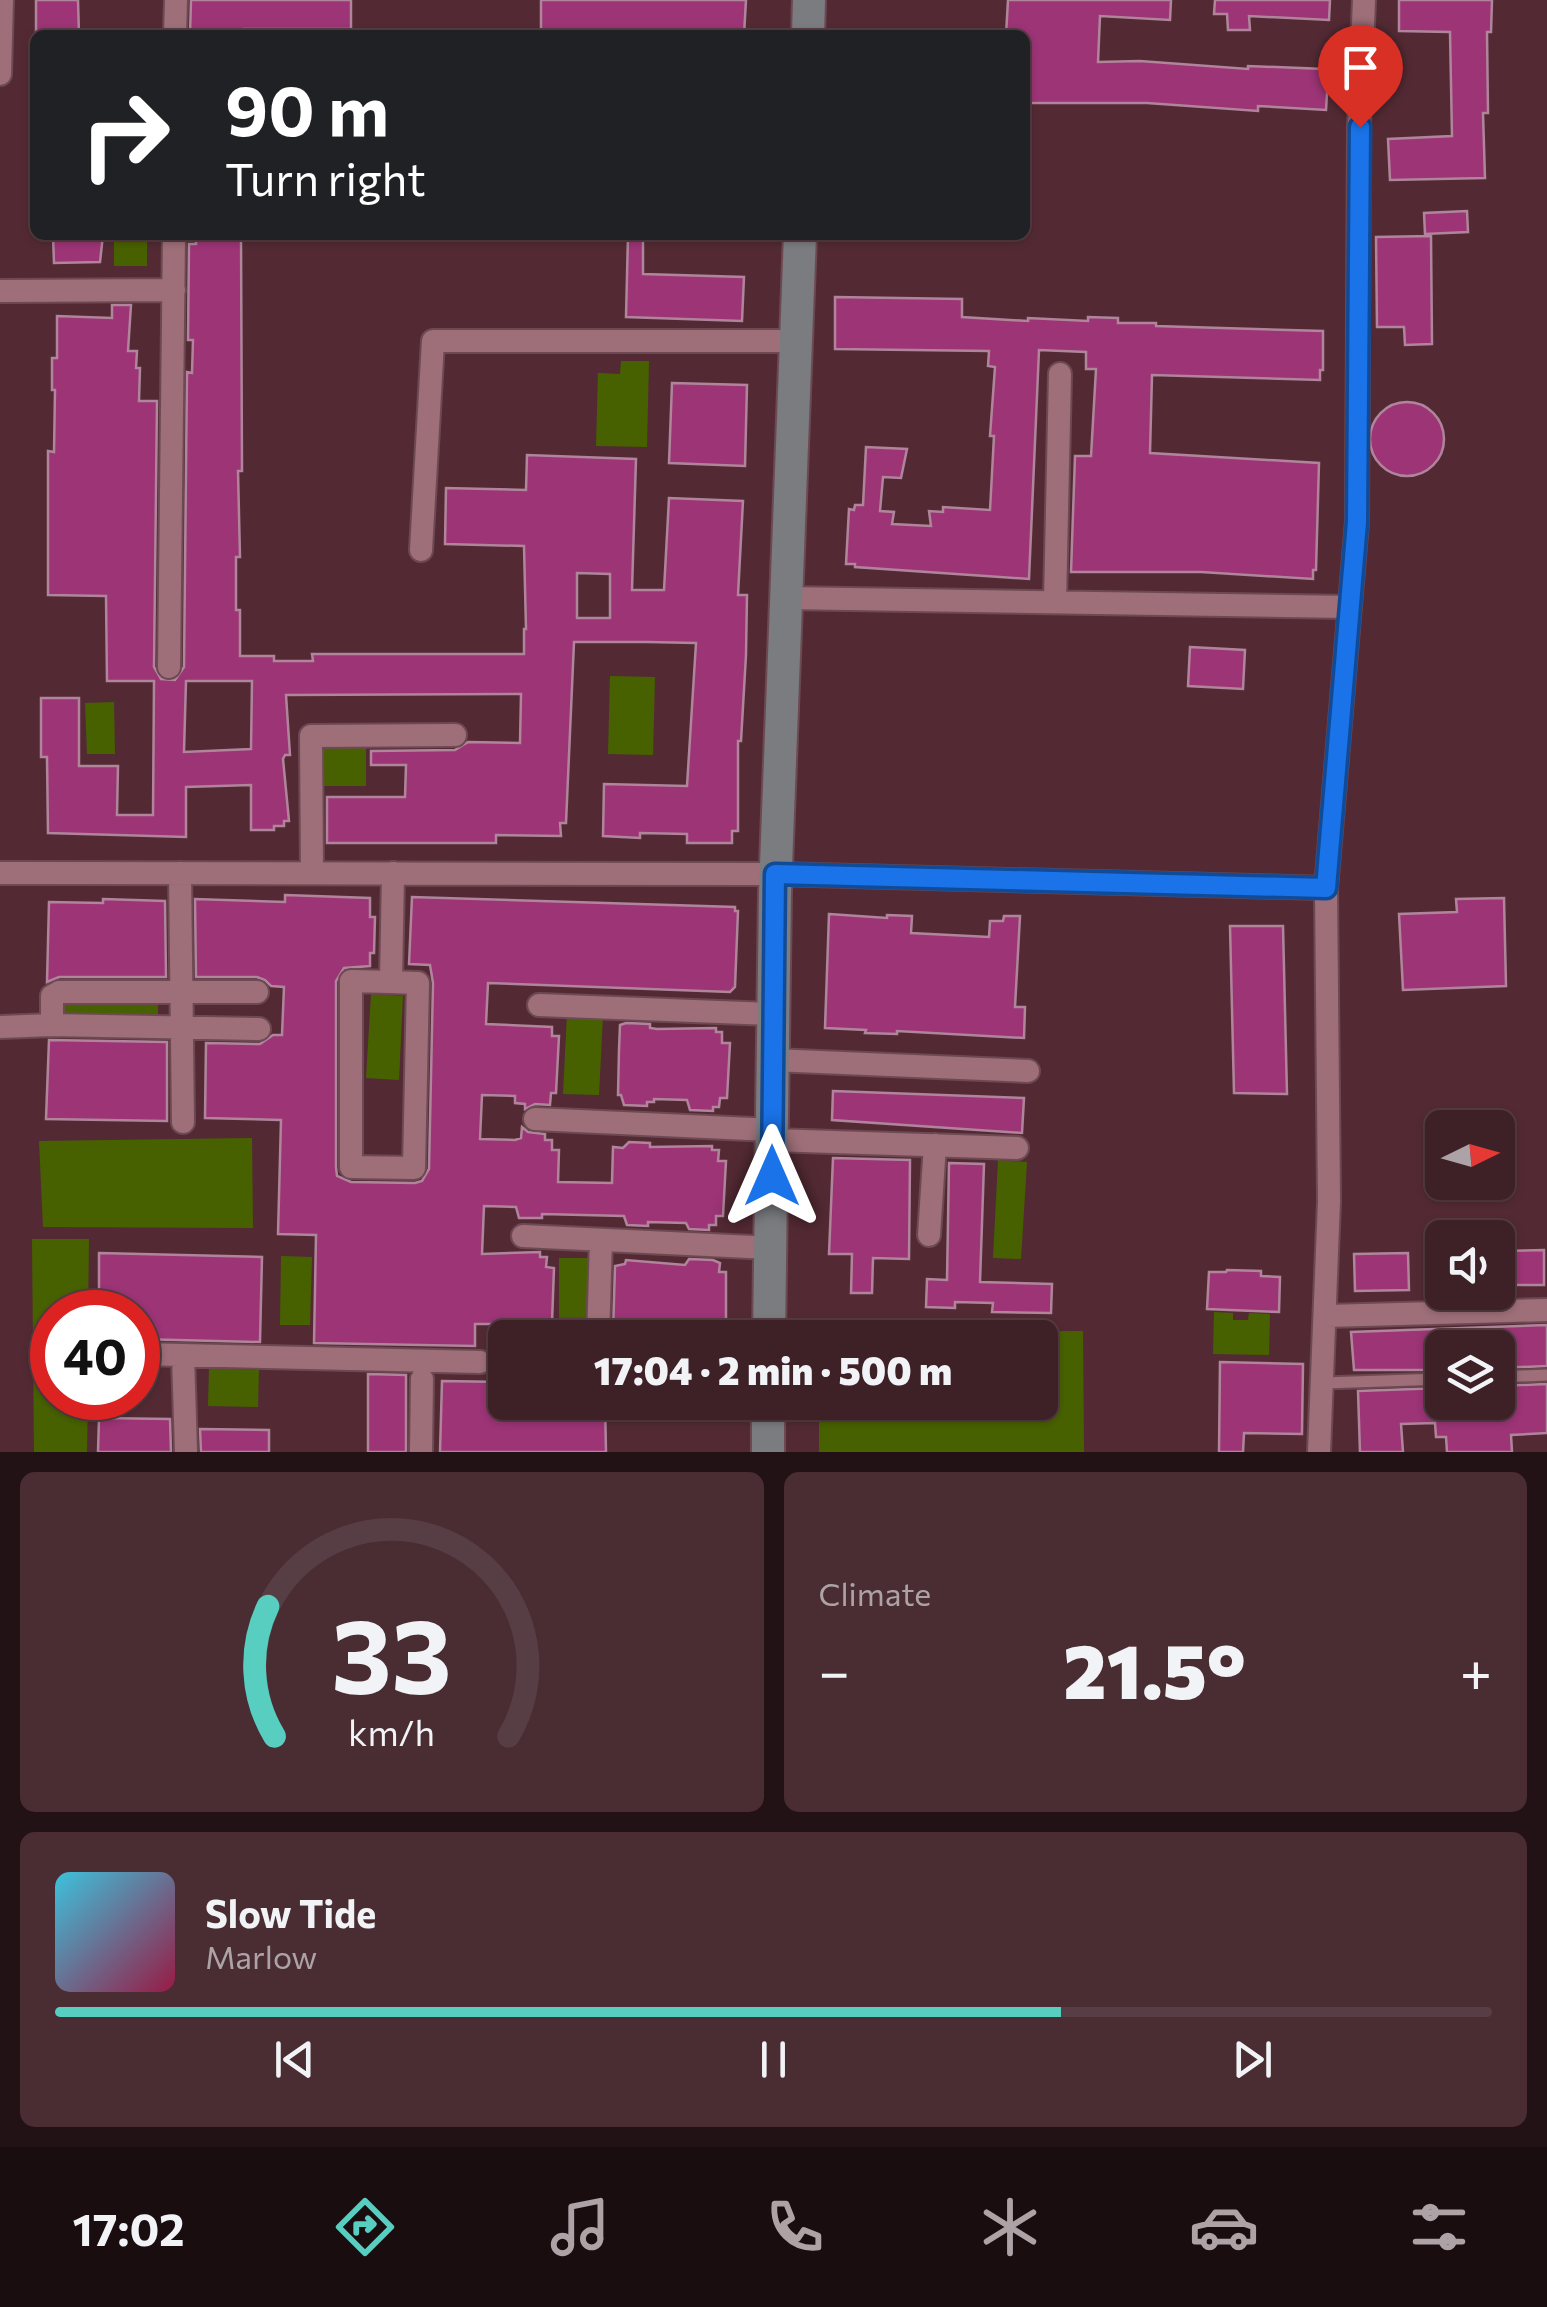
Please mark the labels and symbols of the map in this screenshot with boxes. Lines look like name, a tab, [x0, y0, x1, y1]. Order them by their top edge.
pin	[1318, 25, 1403, 128]
north arrow	[1425, 1110, 1515, 1200]
position arrow	[720, 1124, 824, 1228]
speed limit sign: 40	[30, 1290, 160, 1420]

